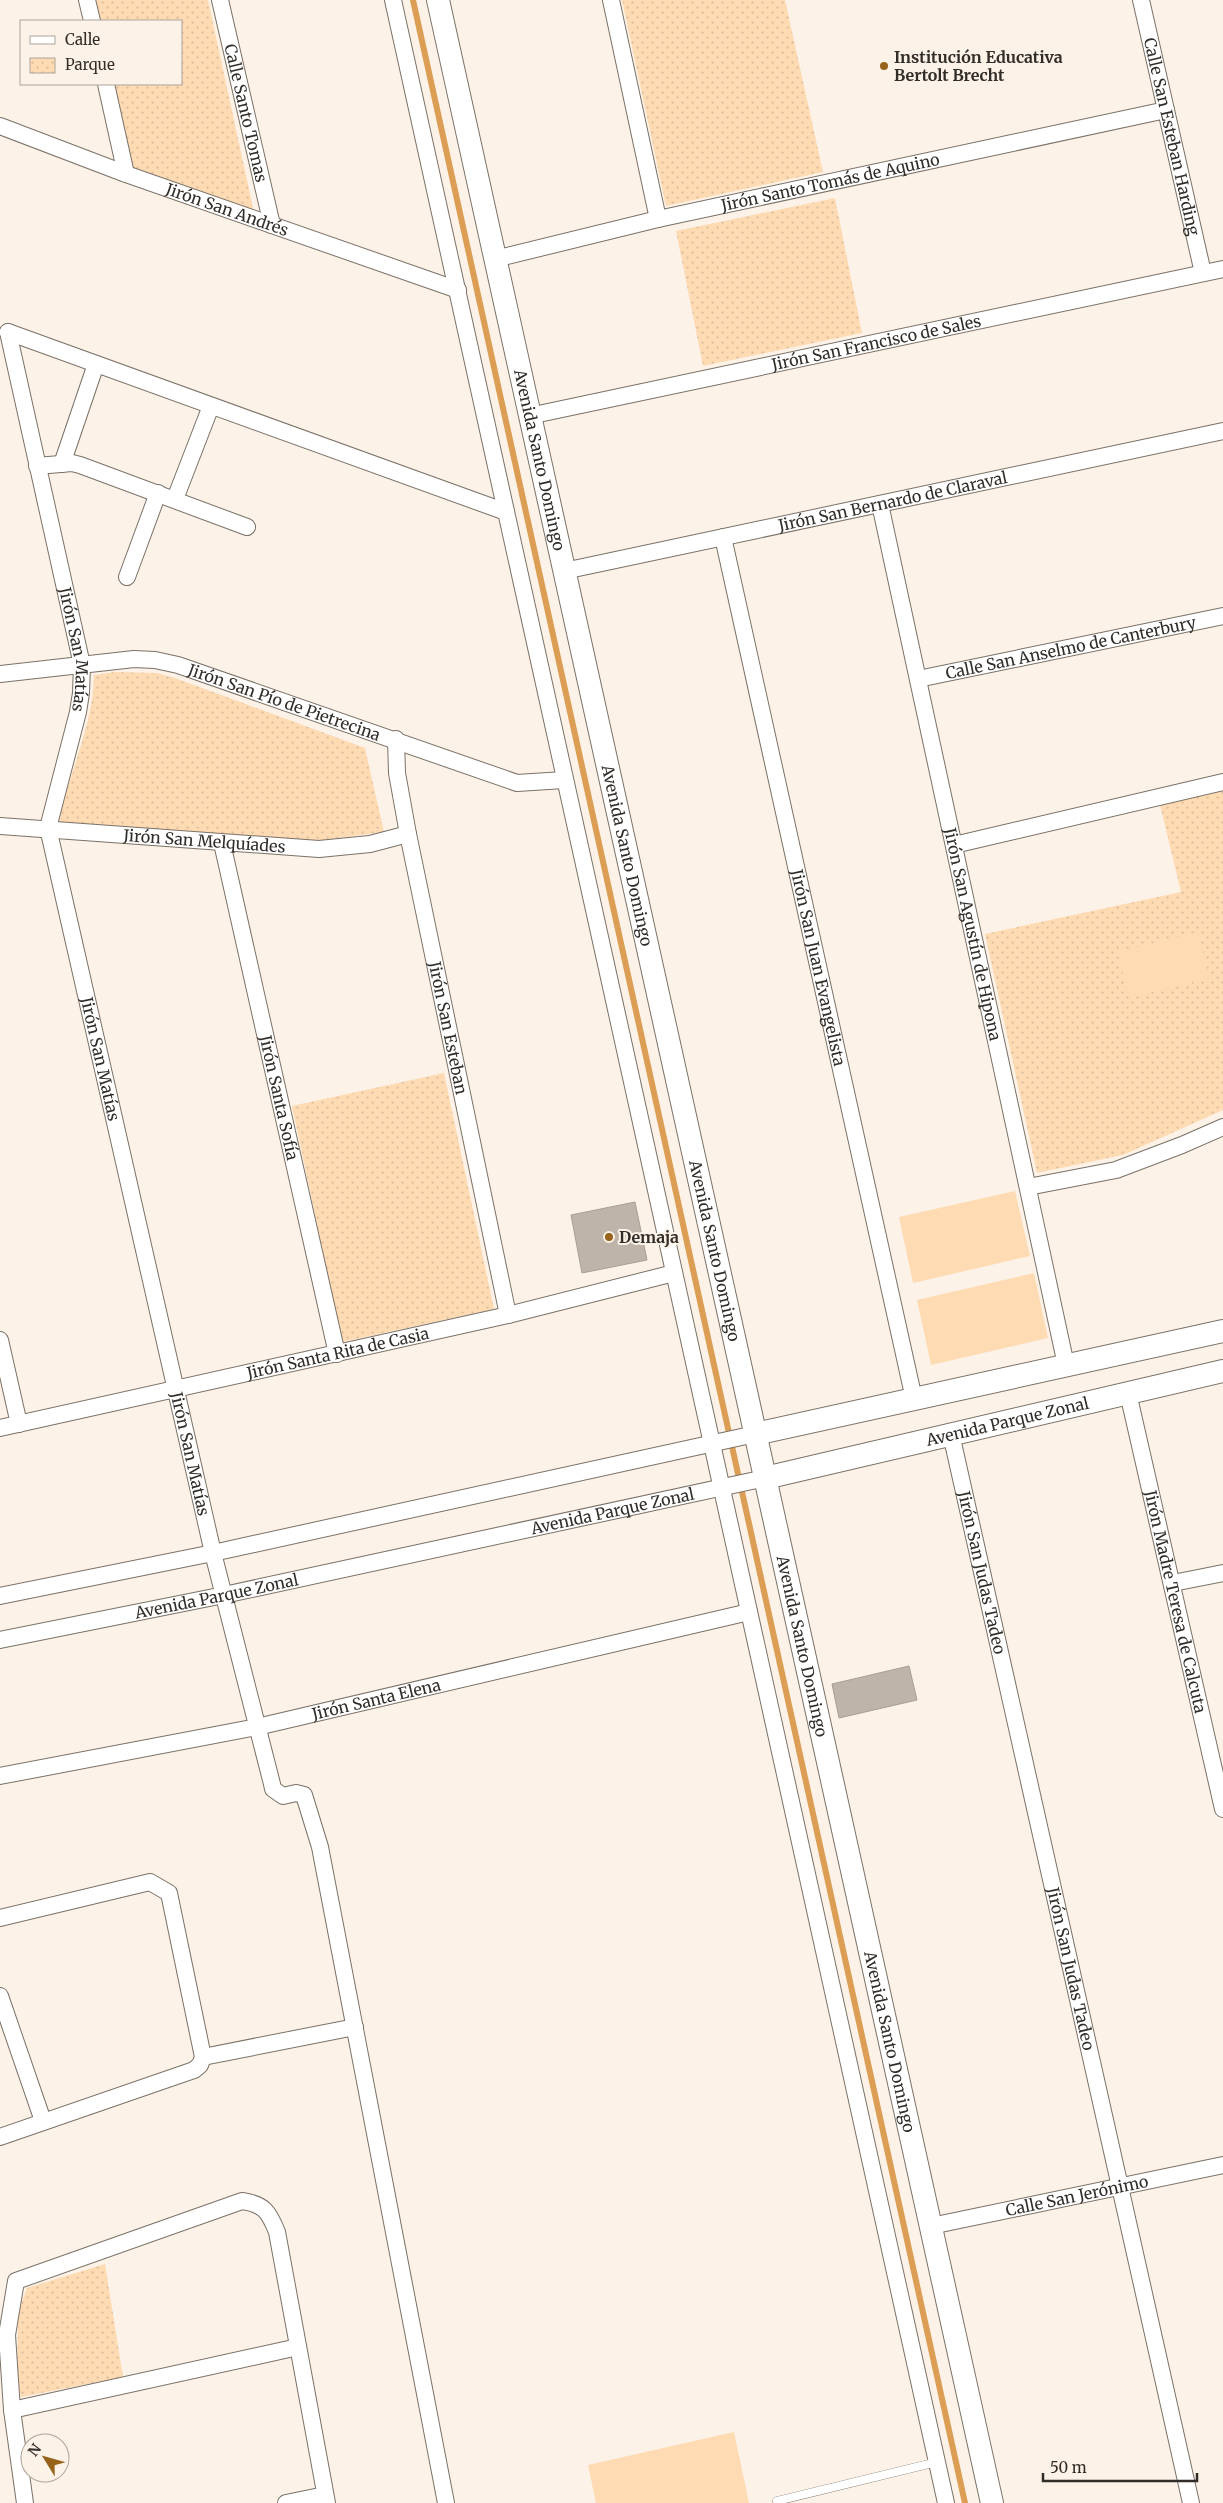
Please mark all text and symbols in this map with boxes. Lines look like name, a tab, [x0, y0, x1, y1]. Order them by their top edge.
legend	[20, 20, 182, 85]
text: Calle	[65, 30, 100, 49]
street label: Calle San Esteban Harding	[1140, 36, 1204, 238]
street label: Calle Santo Tomas	[220, 42, 272, 184]
place label: Institución Educativa Bertolt Brecht	[894, 47, 1063, 85]
text: Parque	[65, 55, 115, 74]
marker: Institución Educativa Bertolt Brecht	[878, 60, 890, 72]
street label: Jirón Santo Tomás de Aquino	[718, 149, 941, 215]
street label: Jirón San Andrés	[162, 178, 291, 240]
street label: Jirón San Francisco de Sales	[769, 311, 983, 375]
street label: Avenida Santo Domingo	[510, 366, 570, 552]
street label: Jirón San Bernardo de Claraval	[775, 467, 1009, 535]
street label: Jirón San Matías	[55, 584, 92, 714]
street label: Calle San Anselmo de Canterbury	[944, 612, 1198, 683]
street label: Jirón San Pío de Pietrecina	[185, 659, 384, 745]
street label: Avenida Santo Domingo	[597, 762, 657, 948]
street label: Jirón San Melquíades	[122, 825, 286, 857]
street label: Jirón San Agustín de Hipona	[940, 825, 1006, 1043]
street label: Jirón San Juan Evangelista	[787, 866, 850, 1068]
street label: Jirón San Esteban	[425, 959, 472, 1097]
street label: Jirón San Matías	[77, 994, 124, 1123]
street label: Jirón Santa Sofía	[255, 1032, 303, 1163]
street label: Avenida Santo Domingo	[685, 1157, 745, 1343]
place label: Demaja	[619, 1227, 679, 1247]
marker: Demaja	[603, 1231, 615, 1243]
street label: Jirón Santa Rita de Casia	[244, 1323, 431, 1383]
street label: Jirón San Matías	[166, 1389, 214, 1518]
street label: Avenida Parque Zonal	[923, 1393, 1091, 1450]
street label: Avenida Parque Zonal	[528, 1484, 696, 1539]
street label: Jirón Madre Teresa de Calcuta	[1140, 1487, 1211, 1716]
street label: Jirón San Judas Tadeo	[954, 1488, 1010, 1656]
street label: Avenida Santo Domingo	[772, 1553, 832, 1739]
street label: Avenida Parque Zonal	[132, 1569, 300, 1623]
street label: Jirón Santa Elena	[309, 1674, 443, 1724]
street label: Jirón San Judas Tadeo	[1043, 1884, 1099, 2052]
street label: Avenida Santo Domingo	[860, 1948, 920, 2134]
street label: Calle San Jerónimo	[1004, 2171, 1150, 2220]
north arrow	[20, 2433, 70, 2483]
text: N	[24, 2440, 45, 2460]
scale bar	[1043, 2450, 1197, 2482]
text: 50 m	[1050, 2458, 1087, 2477]

